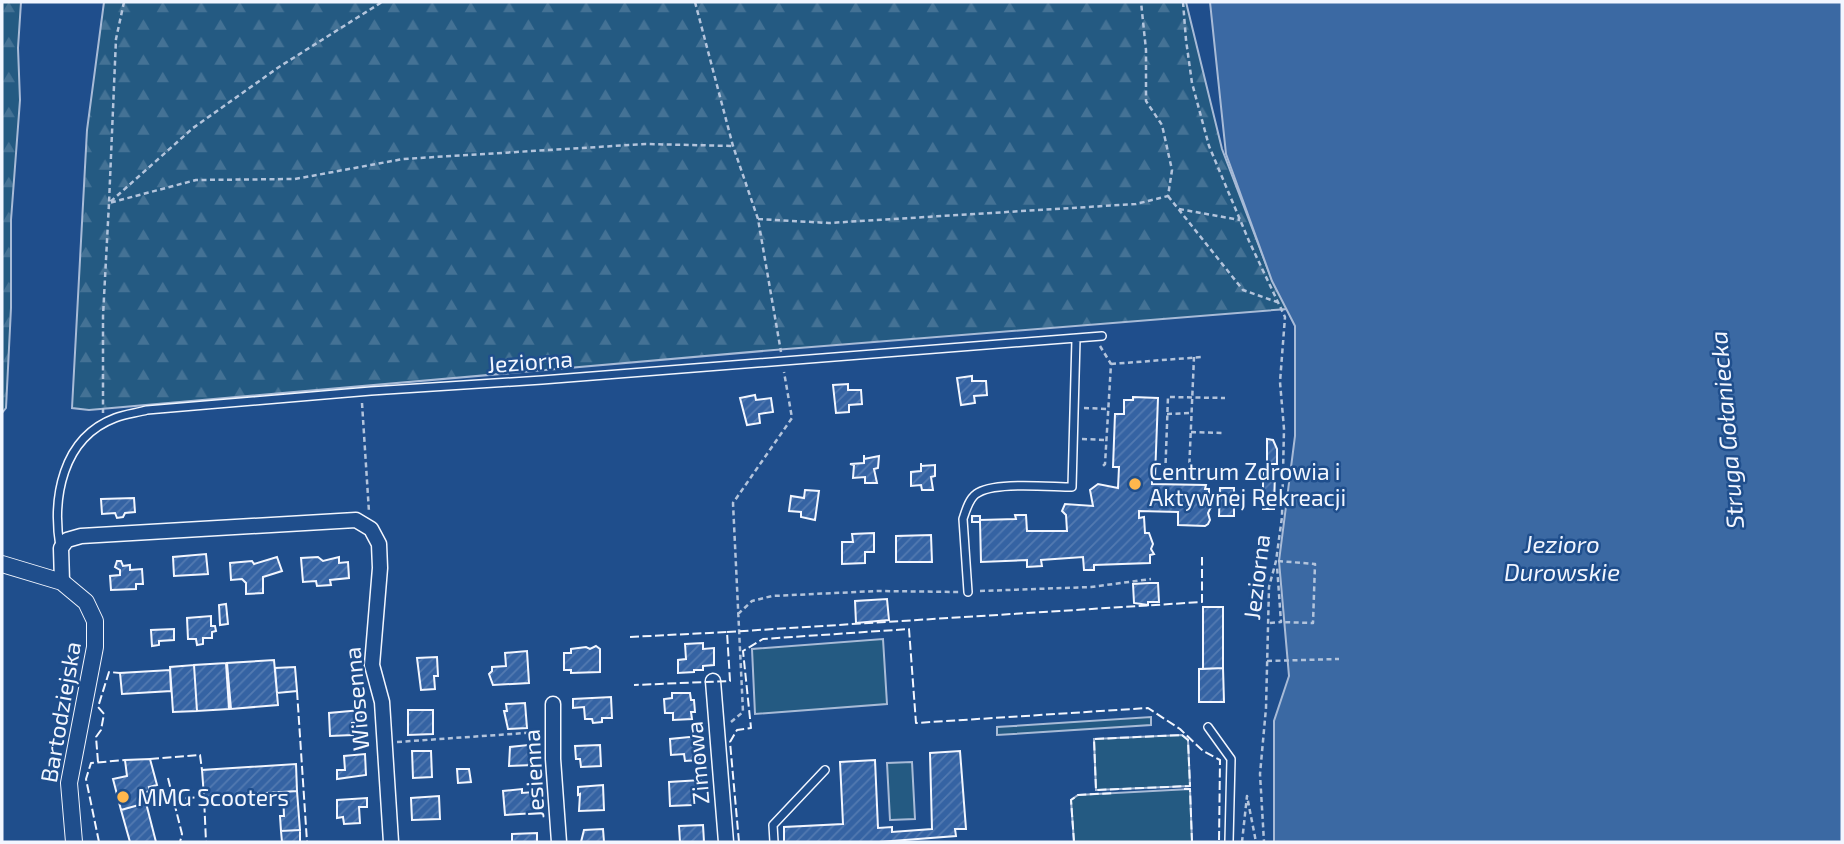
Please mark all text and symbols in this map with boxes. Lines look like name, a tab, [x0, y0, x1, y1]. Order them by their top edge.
water label: Struga Gołaniecka	[1703, 330, 1749, 530]
street label: Jeziorna	[486, 344, 574, 378]
place label: Centrum Zdrowia i Aktywnej Rekreacji	[1149, 457, 1346, 511]
marker: Centrum Zdrowia i Aktywnej Rekreacji	[1127, 476, 1143, 492]
water label: Jezioro Durowskie	[1504, 529, 1620, 586]
street label: Jeziorna	[1237, 533, 1275, 621]
street label: Bartodziejska	[34, 639, 86, 785]
street label: Wiosenna	[338, 646, 374, 752]
street label: Zimowa	[679, 720, 715, 806]
street label: Jesienna	[517, 729, 549, 819]
place label: MMG Scooters	[137, 783, 289, 811]
marker: MMG Scooters	[115, 789, 131, 805]

